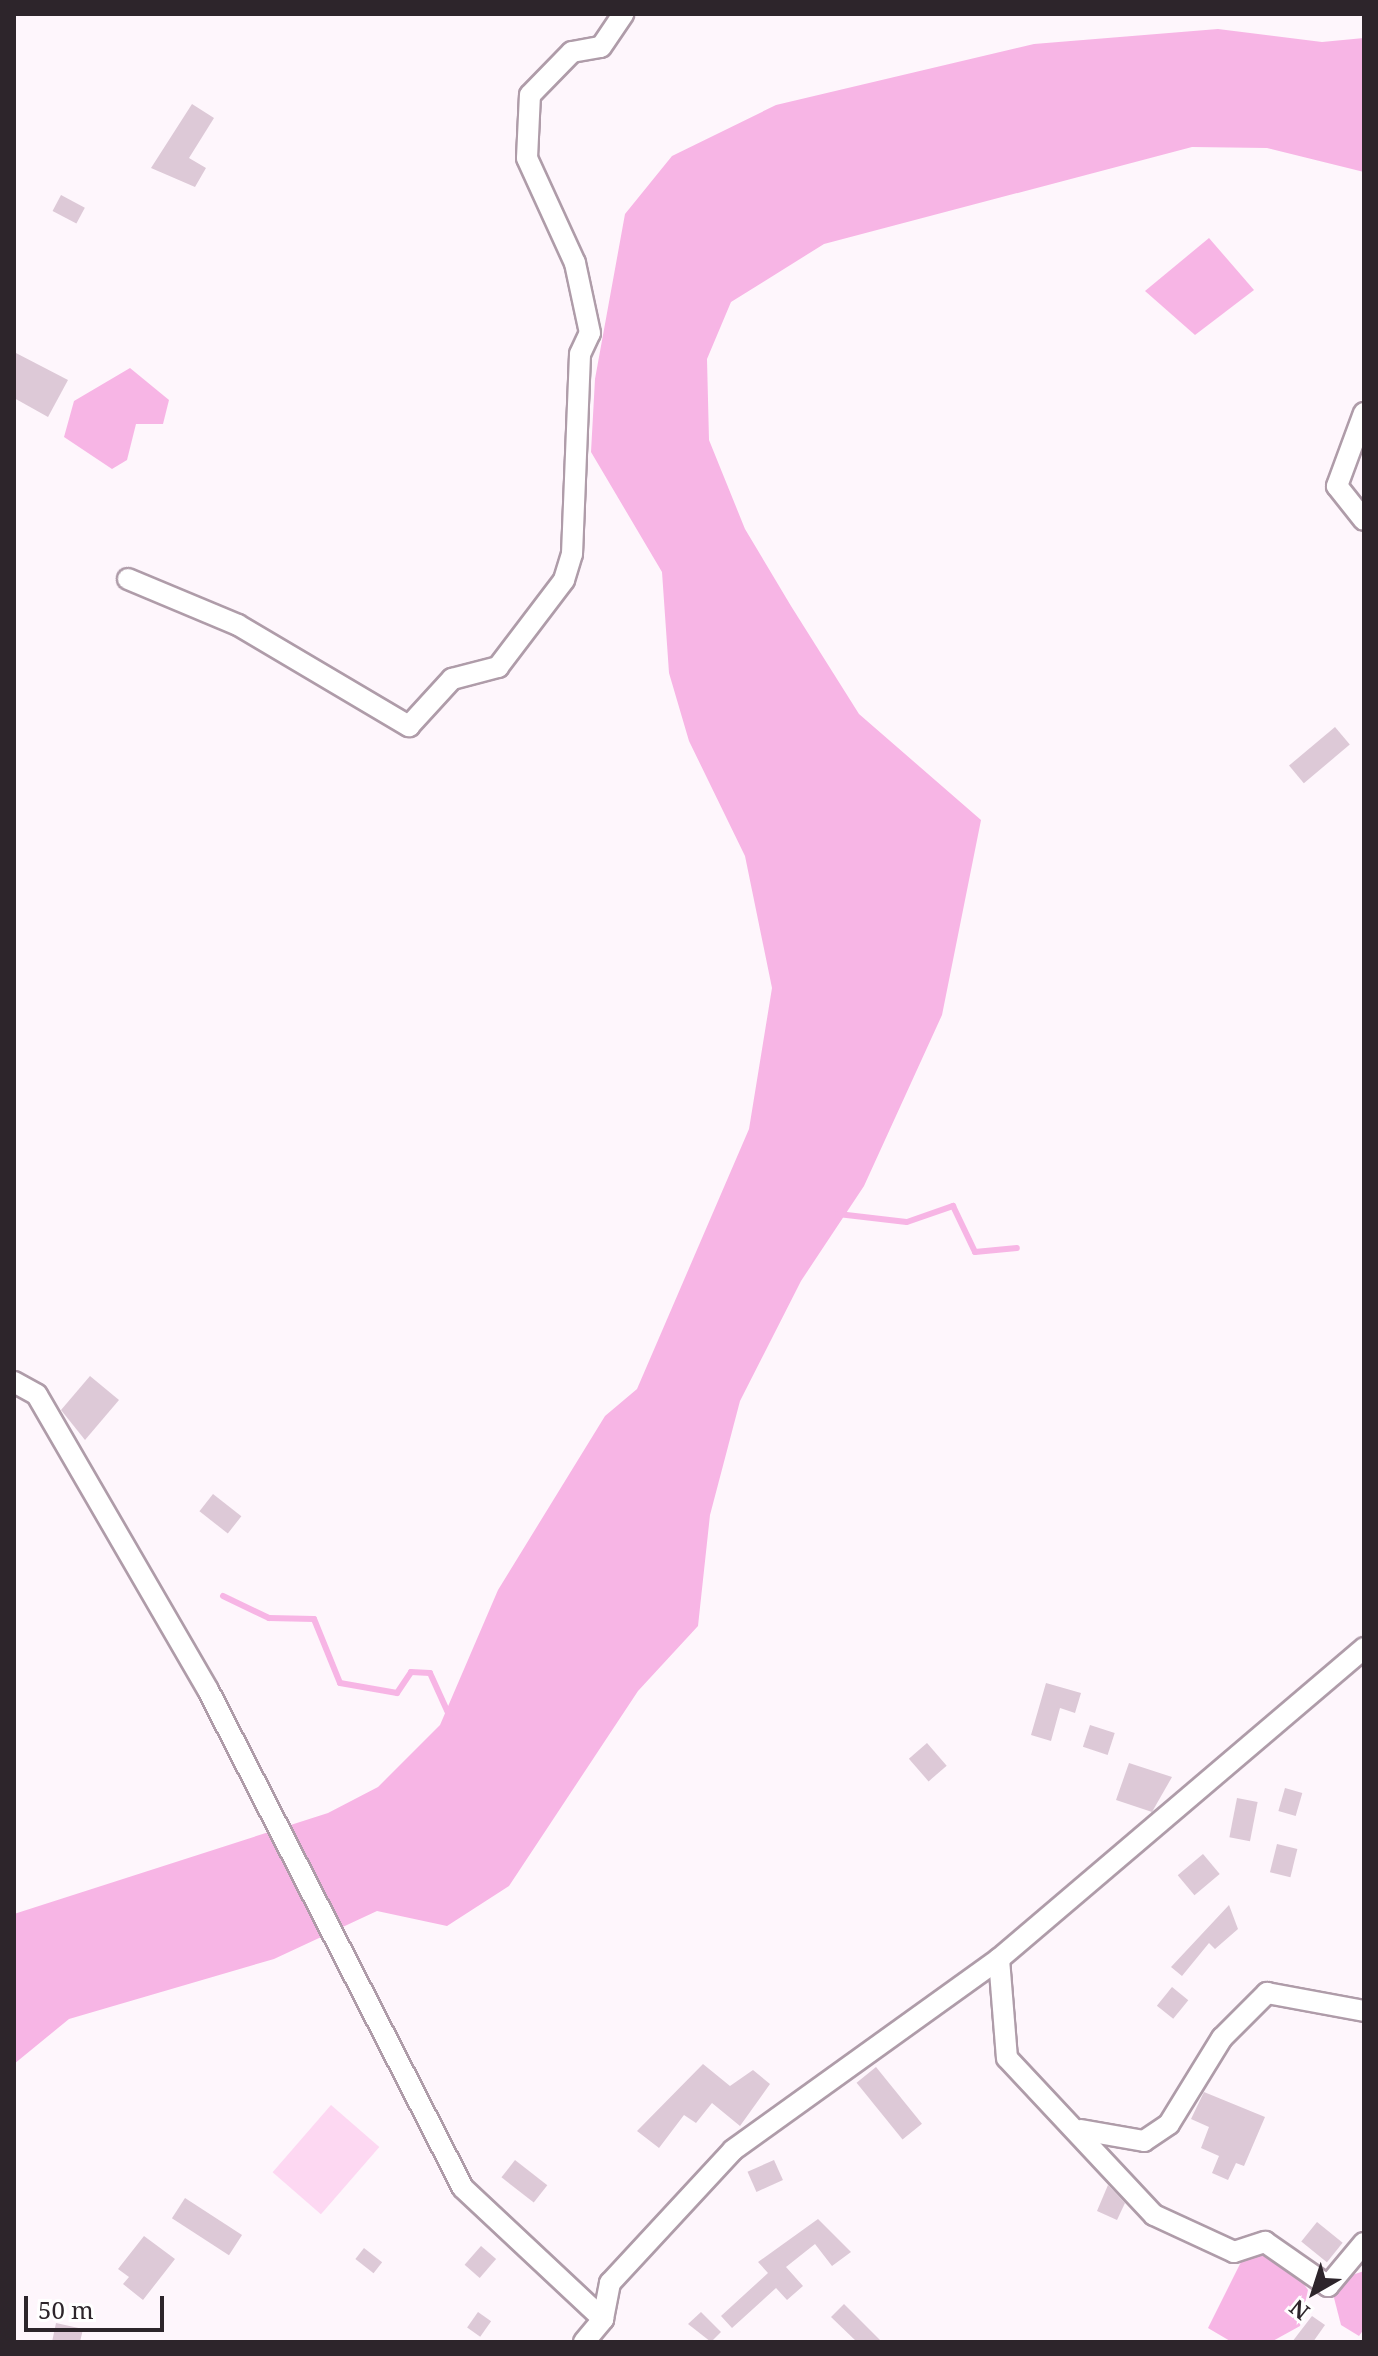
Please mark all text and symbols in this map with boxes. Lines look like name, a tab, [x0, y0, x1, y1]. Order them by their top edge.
north arrow	[1274, 2252, 1354, 2332]
scale bar	[28, 2280, 168, 2330]
text: 50 m	[38, 2293, 94, 2326]
text: N	[1283, 2294, 1315, 2328]

